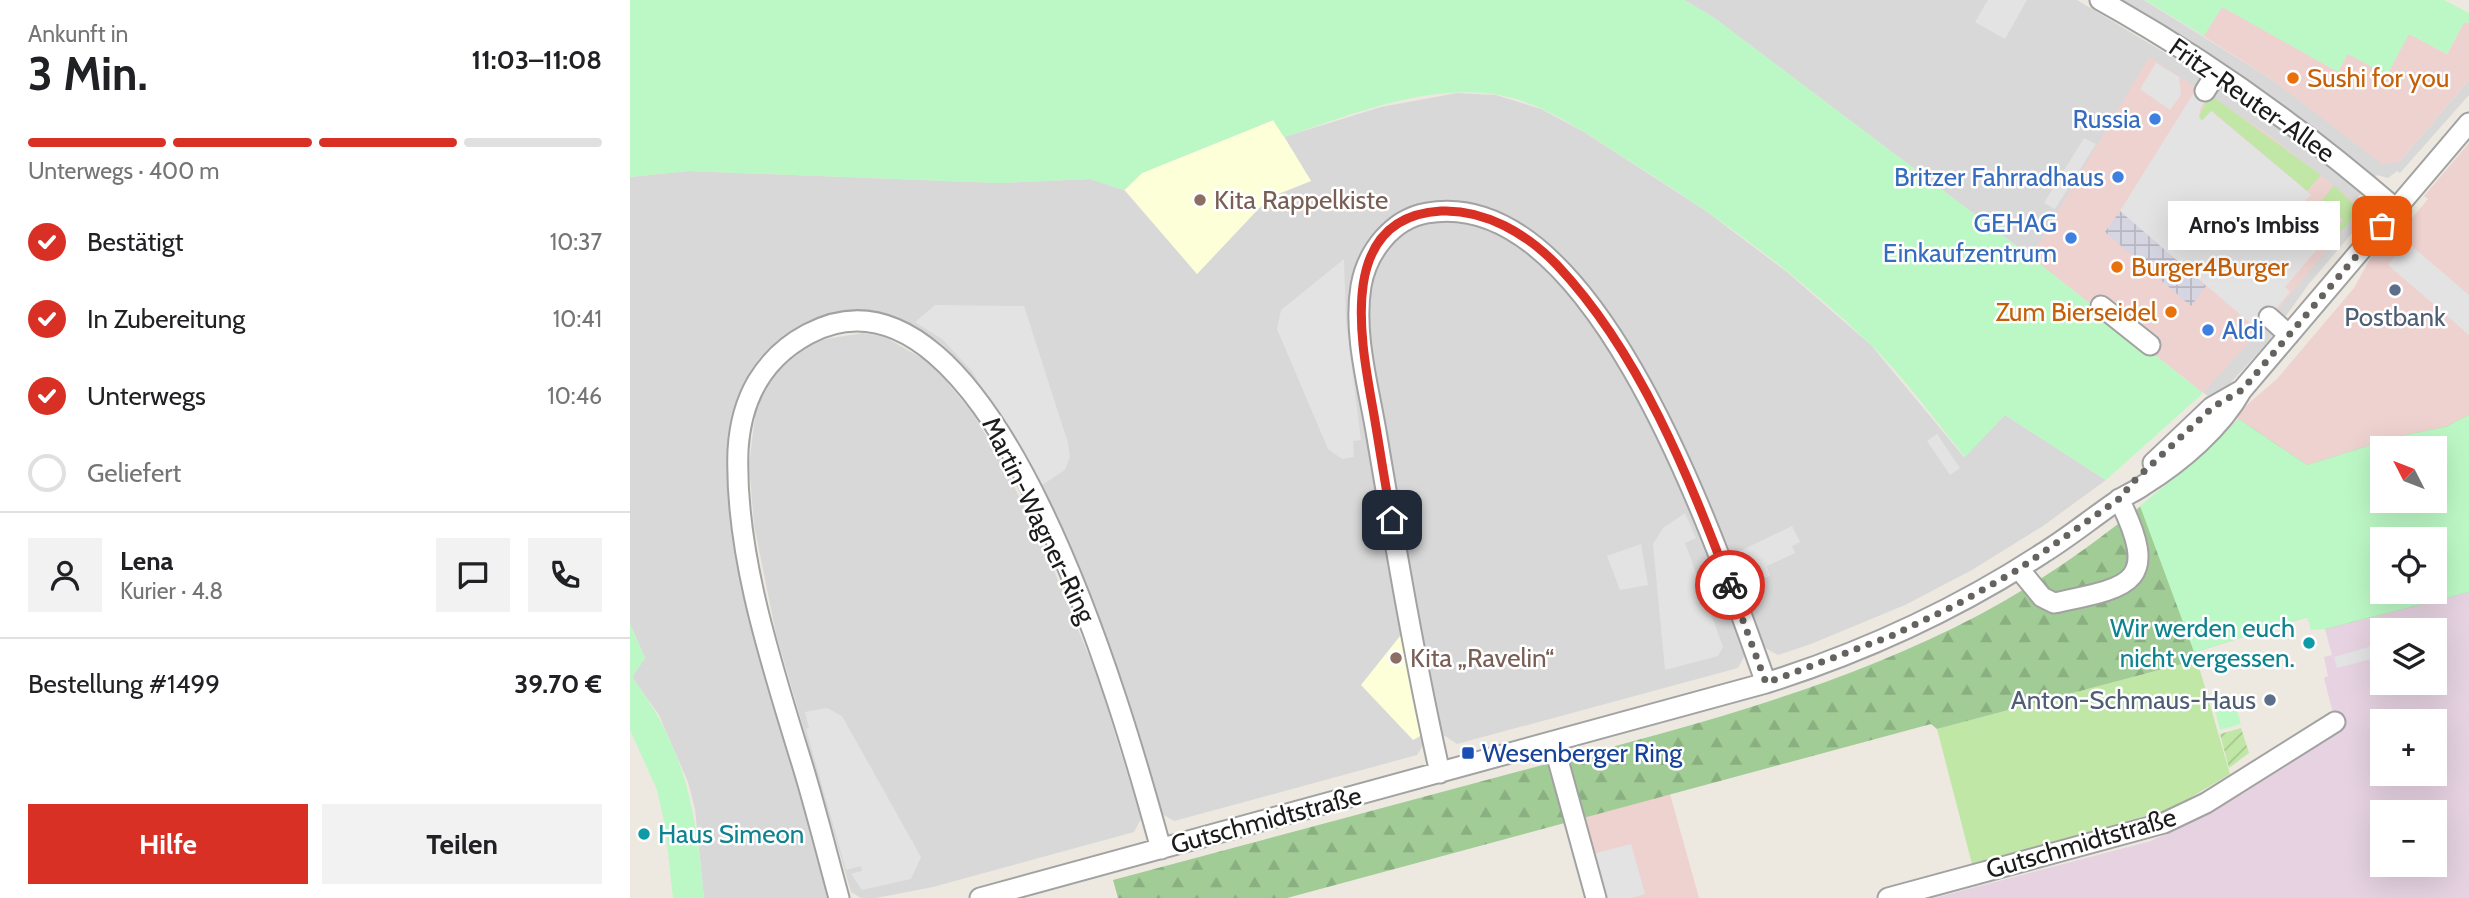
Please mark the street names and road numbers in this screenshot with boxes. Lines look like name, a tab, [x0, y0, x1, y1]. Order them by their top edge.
street label: Fritz-Reuter-Allee	[2163, 31, 2341, 169]
street label: Martin-Wagner-Ring	[975, 412, 1103, 629]
street label: Gutschmidtstraße	[1167, 779, 1365, 861]
street label: Gutschmidtstraße	[1982, 801, 2180, 885]

